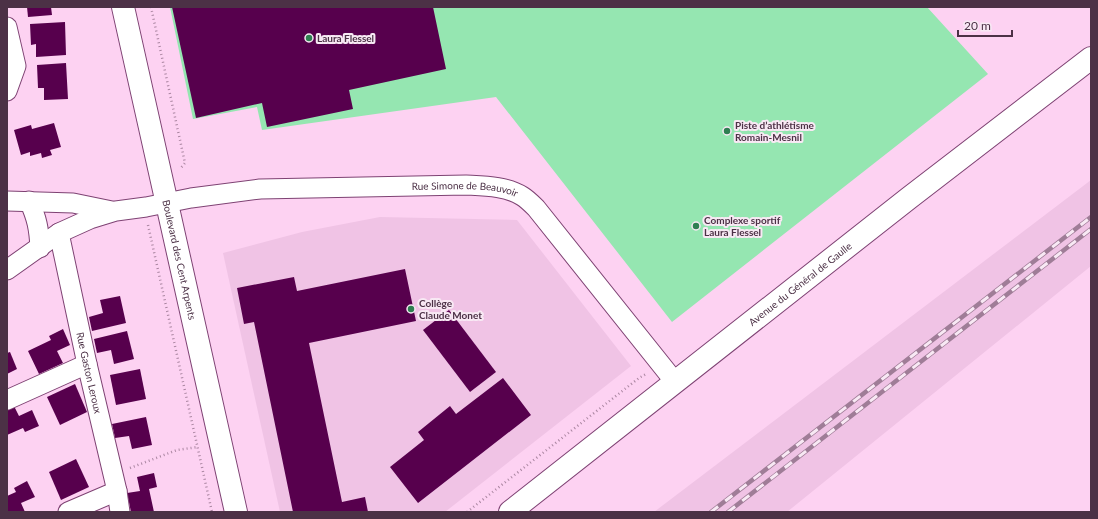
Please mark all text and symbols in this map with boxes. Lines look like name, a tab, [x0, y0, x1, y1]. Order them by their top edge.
scale bar	[958, 12, 1012, 38]
text: 20 m	[964, 18, 991, 33]
place label: Laura Flessel	[317, 32, 374, 44]
marker: Laura Flessel	[304, 33, 314, 43]
place label: Piste d’athlétisme Romain-Mesnil	[735, 119, 815, 143]
marker: Piste d’athlétisme Romain-Mesnil	[722, 126, 732, 136]
street label: Rue Simone de Beauvoir	[412, 179, 520, 199]
street label: Boulevard des Cent Arpents	[160, 199, 199, 321]
place label: Complexe sportif Laura Flessel	[704, 214, 781, 238]
marker: Complexe sportif Laura Flessel	[691, 221, 701, 231]
street label: Avenue du Général de Gaulle	[746, 240, 854, 328]
place label: Collège Claude Monet	[419, 297, 482, 321]
marker: Collège Claude Monet	[406, 304, 416, 314]
street label: Rue Gaston Leroux	[74, 331, 104, 415]

